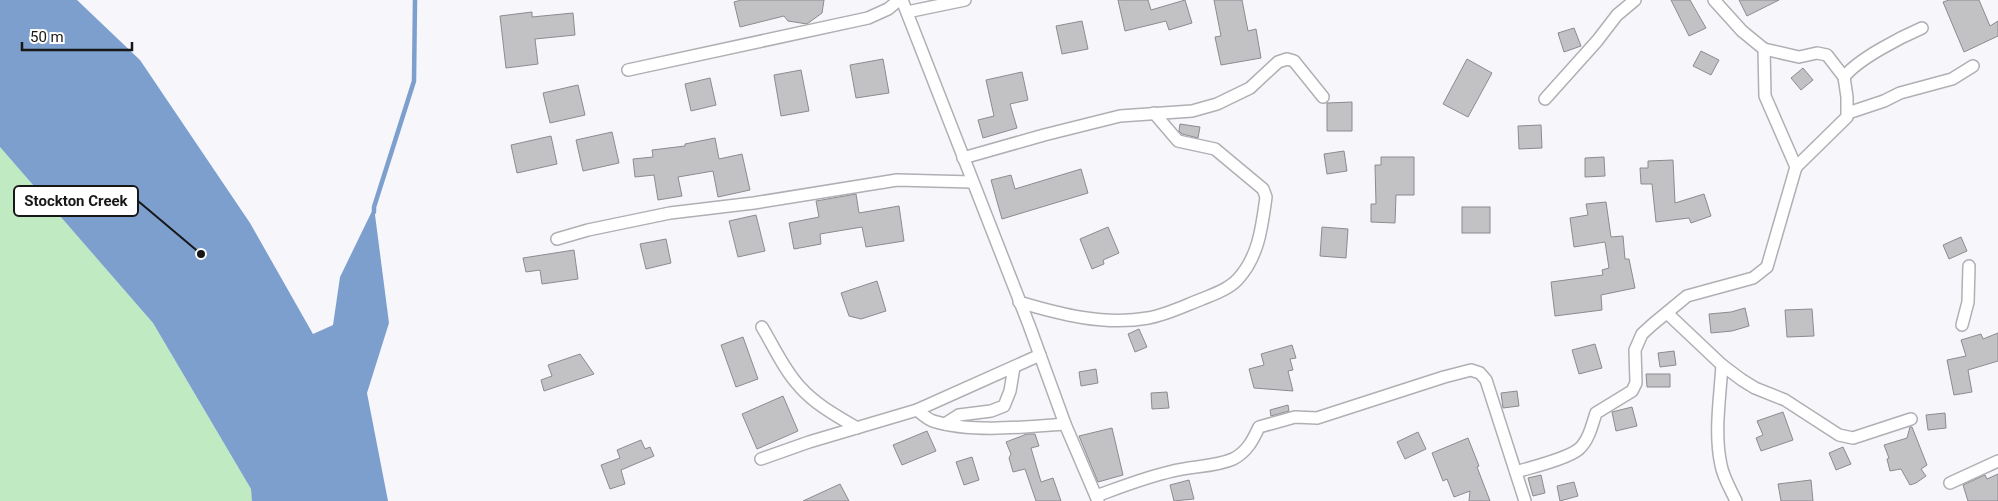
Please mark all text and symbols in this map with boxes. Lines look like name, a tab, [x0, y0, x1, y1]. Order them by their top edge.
scale bar	[22, 20, 132, 52]
text: 50 m	[30, 28, 64, 46]
callout: Stockton Creek	[14, 186, 138, 216]
text: Stockton Creek	[24, 192, 129, 210]

